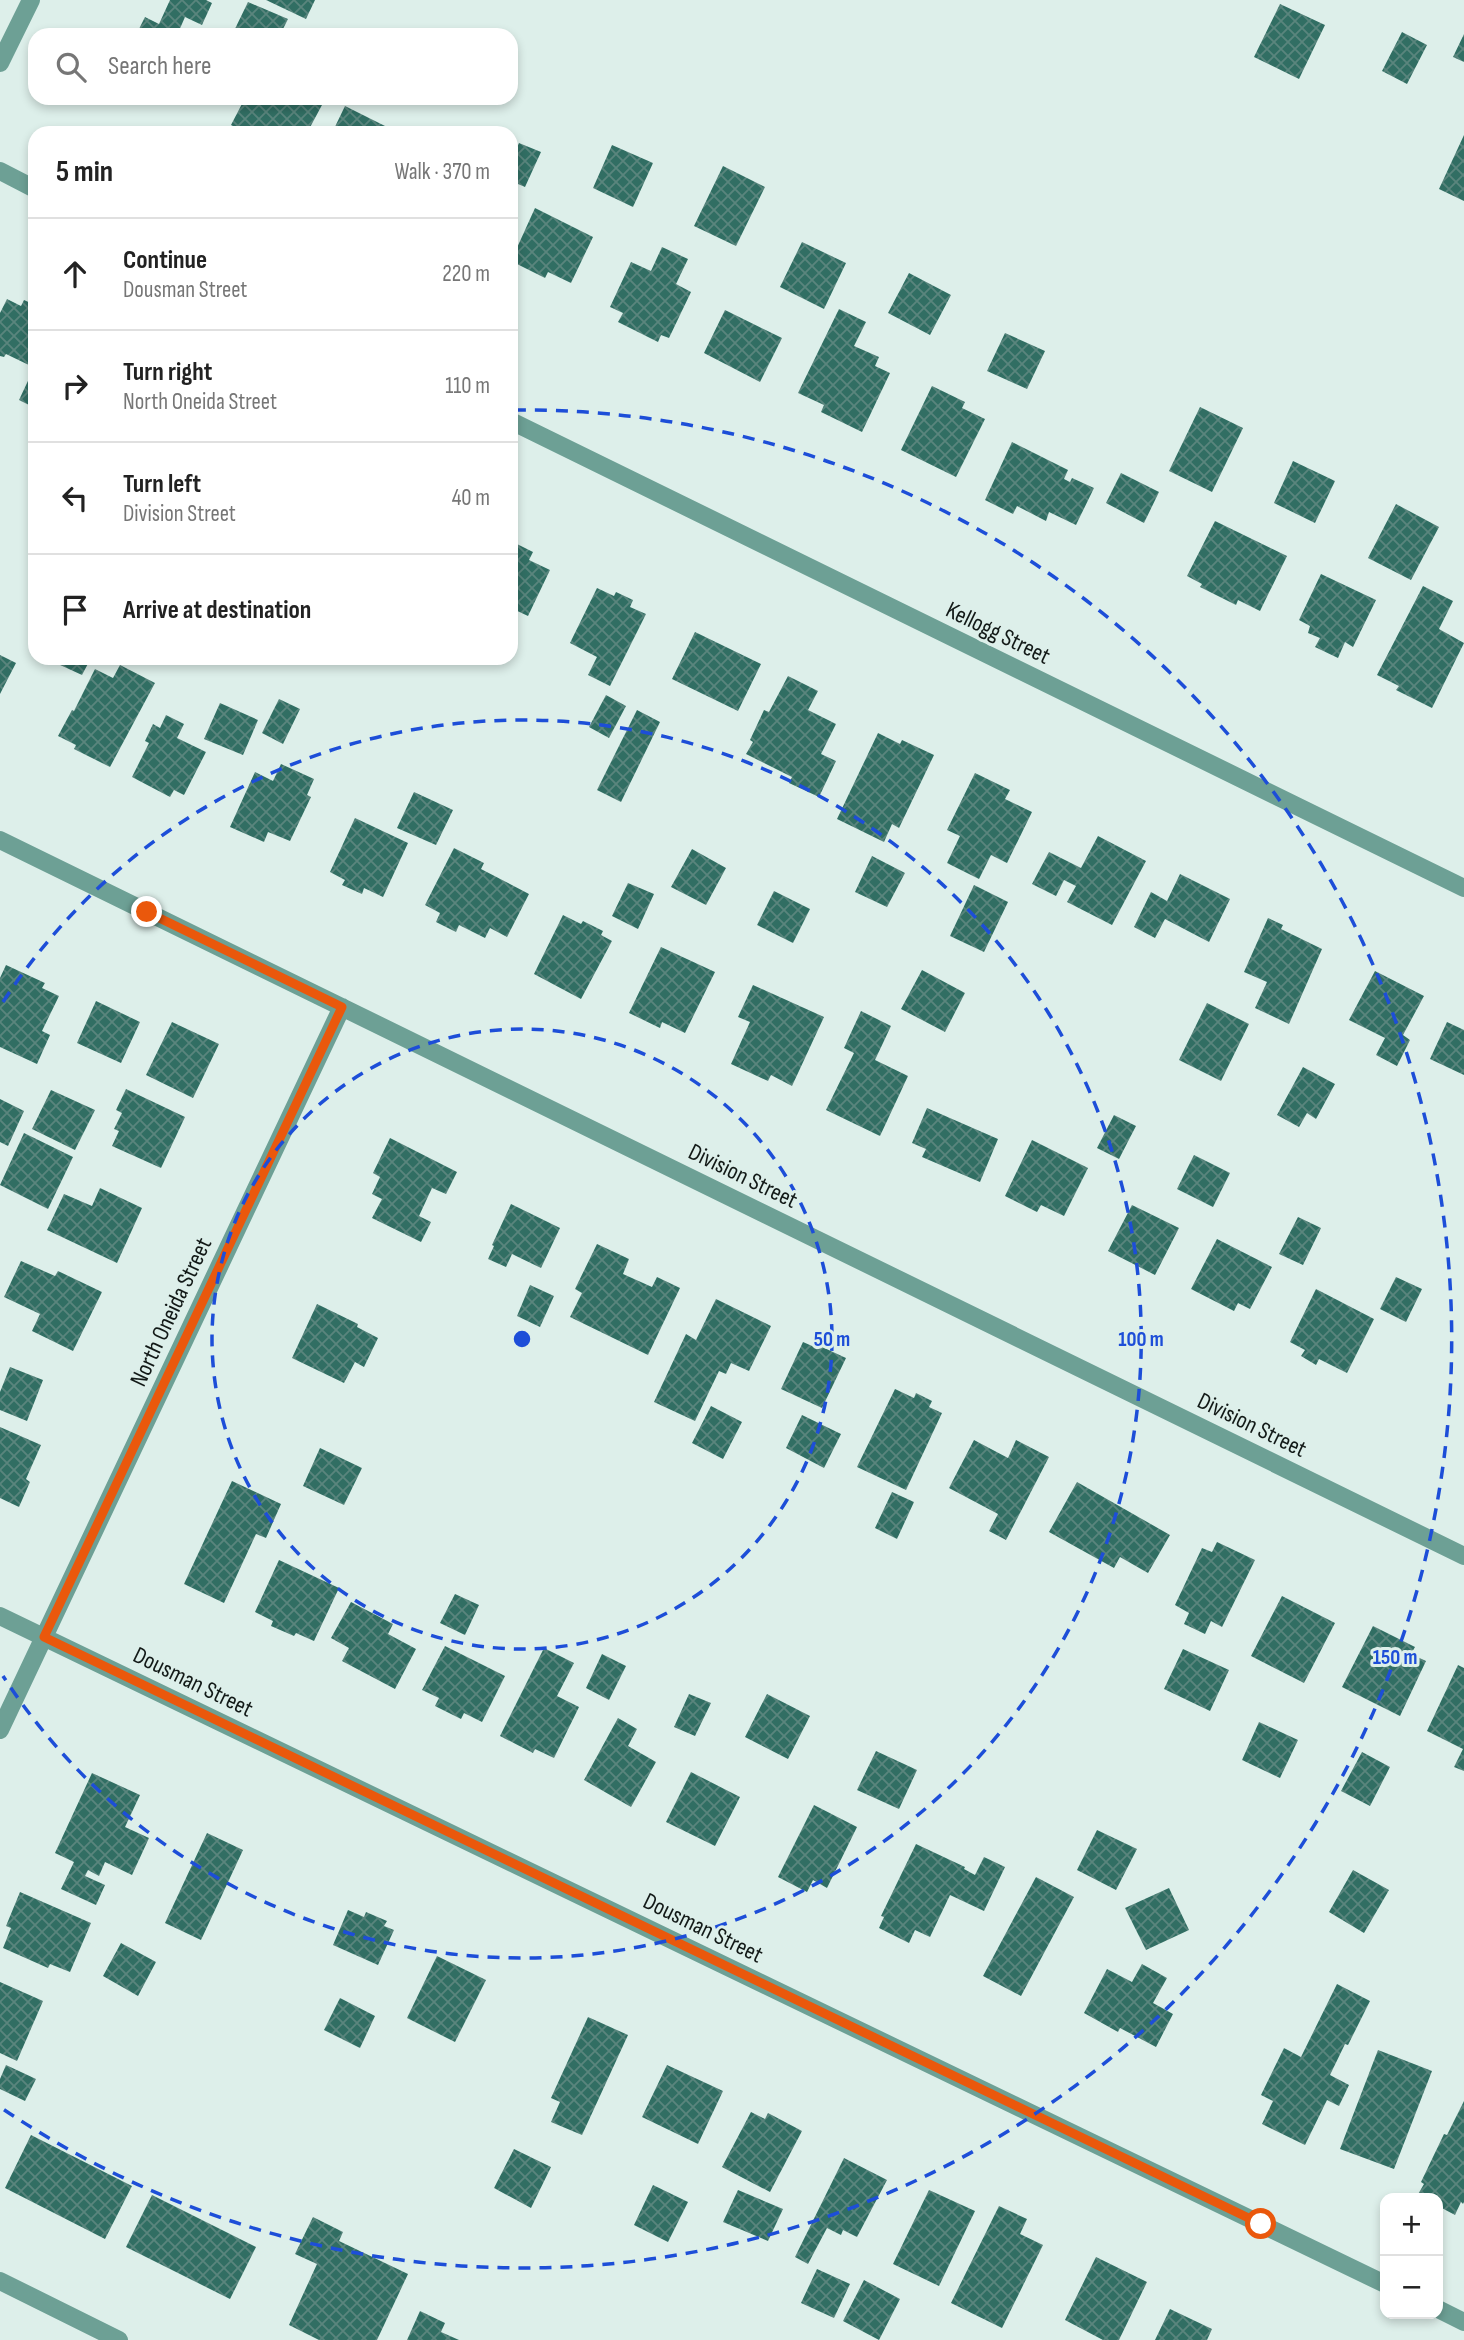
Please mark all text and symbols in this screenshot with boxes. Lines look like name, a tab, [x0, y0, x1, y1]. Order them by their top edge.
search box	[28, 28, 518, 105]
icon: search	[52, 48, 90, 86]
text: Search here	[108, 51, 211, 82]
text: 5 min	[56, 154, 113, 190]
text: Walk · 370 m	[394, 158, 490, 186]
text: Continue	[123, 245, 207, 276]
icon: ahead	[56, 255, 94, 293]
text: 220 m	[442, 260, 490, 288]
text: Dousman Street	[123, 276, 247, 304]
text: Turn right	[123, 357, 212, 388]
icon: right	[56, 367, 94, 405]
text: 110 m	[445, 372, 490, 400]
text: North Oneida Street	[123, 388, 277, 416]
text: Turn left	[123, 469, 201, 500]
icon: left	[56, 479, 94, 517]
text: 40 m	[452, 484, 490, 512]
text: Division Street	[123, 500, 236, 528]
icon: arrive	[56, 591, 94, 629]
text: Arrive at destination	[123, 595, 311, 626]
street label: Kellogg Street	[941, 595, 1055, 671]
route end	[131, 896, 162, 927]
street label: Division Street	[684, 1137, 802, 1215]
street label: North Oneida Street	[124, 1233, 218, 1391]
centre of rings	[510, 1327, 534, 1351]
text: 50 m	[814, 1327, 850, 1352]
text: 100 m	[1118, 1327, 1164, 1352]
street label: Division Street	[1193, 1386, 1311, 1464]
street label: Dousman Street	[128, 1641, 258, 1723]
text: 150 m	[1373, 1645, 1417, 1670]
street label: Dousman Street	[638, 1887, 768, 1969]
map controls	[1380, 2193, 1443, 2319]
button: +	[1380, 2193, 1443, 2256]
route start	[1245, 2208, 1276, 2239]
button: −	[1380, 2256, 1443, 2319]

